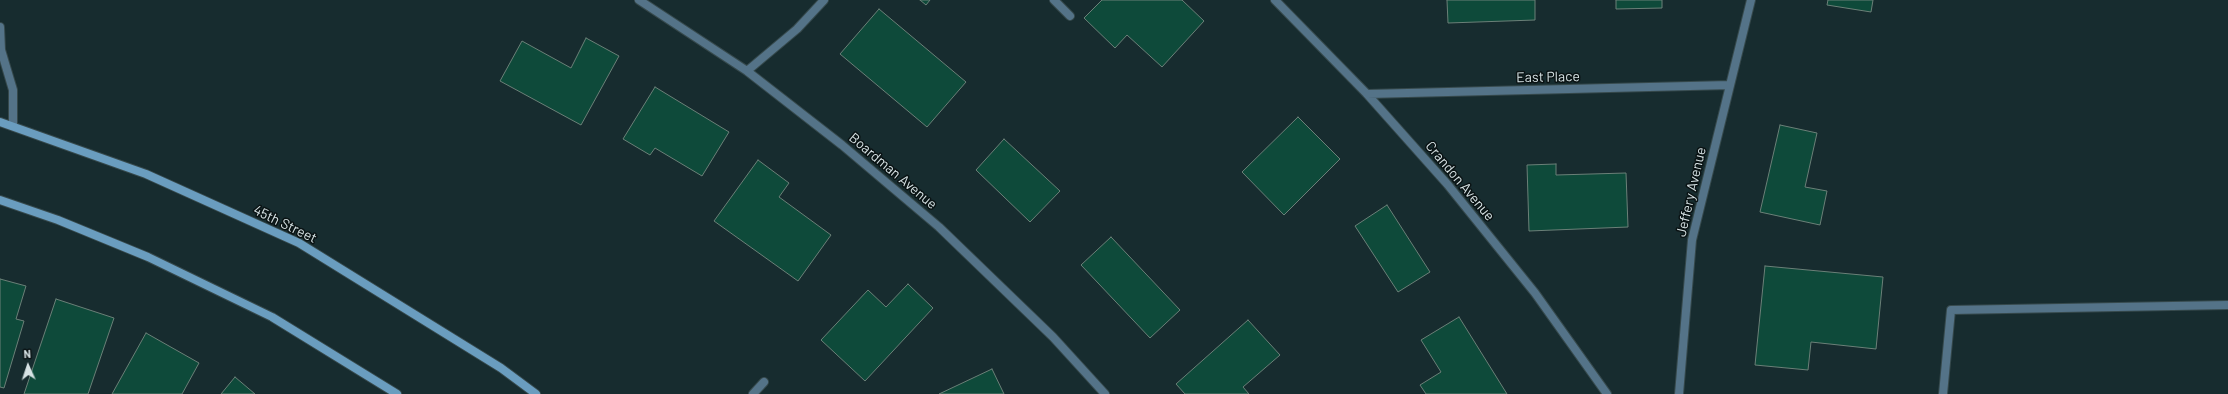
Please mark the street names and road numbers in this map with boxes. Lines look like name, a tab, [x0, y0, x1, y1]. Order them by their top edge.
street label: East Place	[1516, 68, 1580, 86]
street label: Boardman Avenue	[846, 129, 940, 213]
street label: Crandon Avenue	[1422, 138, 1498, 224]
street label: Jeffery Avenue	[1673, 146, 1709, 238]
street label: 45th Street	[251, 201, 319, 247]

